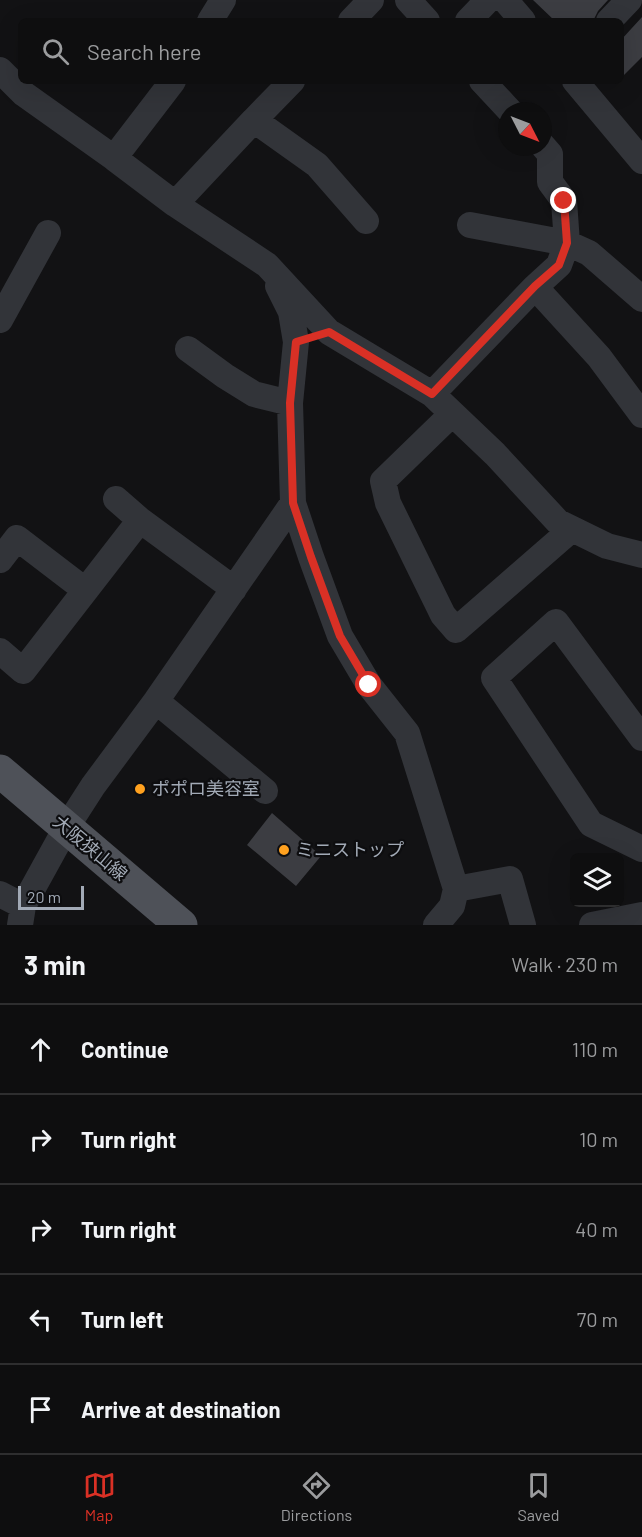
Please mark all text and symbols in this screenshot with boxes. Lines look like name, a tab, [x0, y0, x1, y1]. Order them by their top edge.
search box	[18, 18, 624, 84]
icon: search	[39, 35, 72, 68]
text: Search here	[87, 38, 201, 64]
north arrow	[498, 102, 552, 156]
route end	[550, 187, 576, 213]
route start	[355, 671, 381, 697]
place label: ポポロ美容室	[152, 777, 260, 799]
marker: ポポロ美容室	[133, 782, 147, 796]
street label: 大阪狭山線	[49, 810, 132, 885]
place label: ミニストップ	[296, 838, 404, 860]
marker: ミニストップ	[277, 843, 291, 857]
map controls	[570, 853, 624, 907]
button: layers	[570, 853, 624, 907]
scale bar	[18, 883, 84, 911]
text: 20 m	[27, 887, 61, 906]
text: 3 min	[24, 949, 86, 980]
text: Walk · 230 m	[512, 952, 618, 976]
icon: ahead	[24, 1033, 57, 1066]
text: Continue	[81, 1036, 169, 1062]
text: 110 m	[572, 1037, 618, 1061]
icon: right	[24, 1123, 57, 1156]
text: Turn right	[81, 1126, 176, 1152]
text: 10 m	[579, 1127, 618, 1151]
icon: right	[24, 1213, 57, 1246]
text: Turn right	[81, 1216, 176, 1242]
text: 40 m	[575, 1217, 618, 1241]
icon: left	[24, 1303, 57, 1336]
text: Turn left	[81, 1306, 164, 1332]
text: 70 m	[577, 1307, 618, 1331]
icon: arrive	[24, 1393, 57, 1426]
text: Arrive at destination	[81, 1396, 280, 1422]
tab: Map	[83, 1469, 116, 1524]
tab: Directions	[281, 1469, 352, 1524]
tab: Saved	[517, 1469, 559, 1524]

